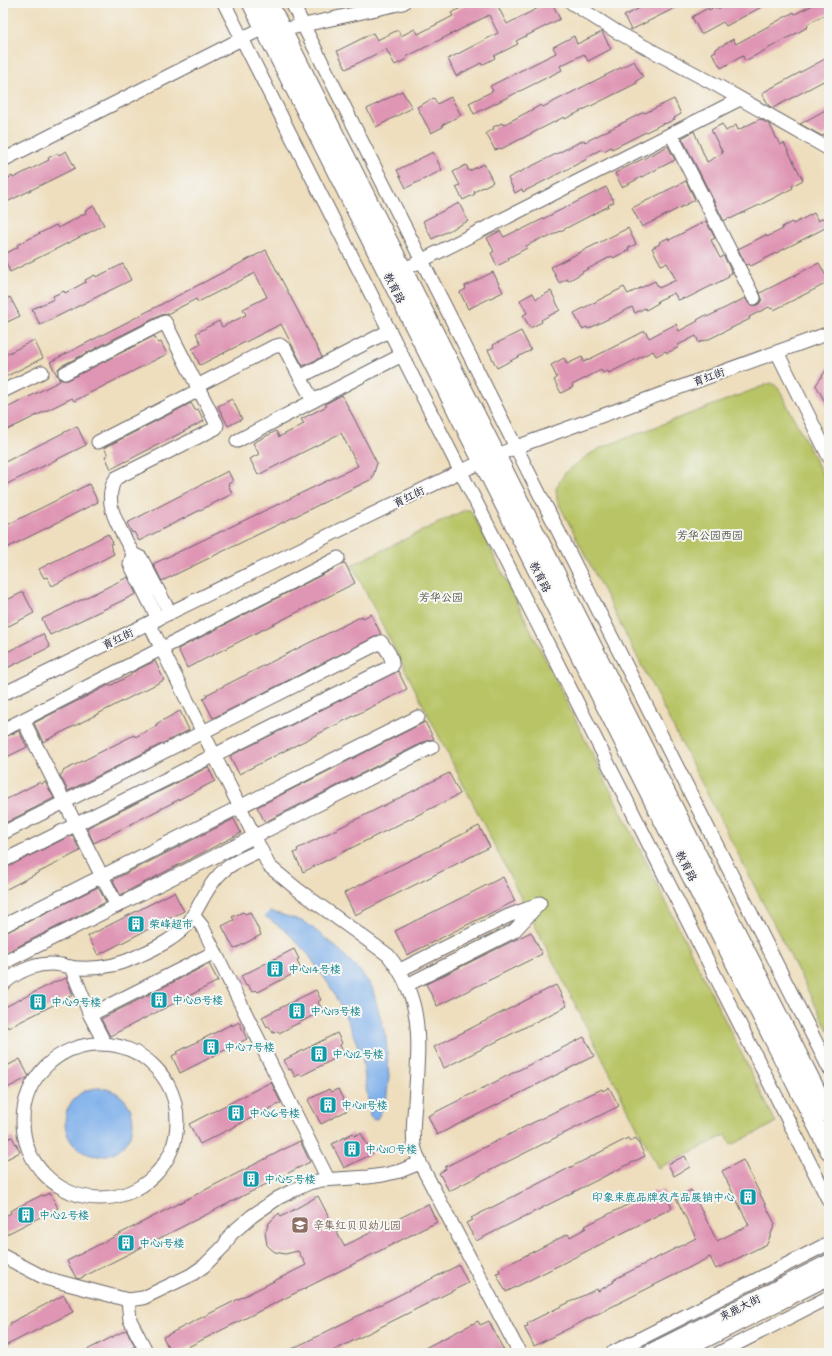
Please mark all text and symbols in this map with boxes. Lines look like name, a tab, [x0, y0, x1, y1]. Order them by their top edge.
street label: 教育路	[380, 270, 408, 306]
street label: 育红街	[691, 364, 728, 390]
street label: 育红街	[391, 483, 428, 511]
park label: 芳华公园西园	[677, 528, 743, 543]
street label: 教育路	[526, 559, 554, 595]
park label: 芳华公园	[419, 590, 463, 605]
street label: 育红街	[100, 625, 137, 653]
street label: 教育路	[672, 848, 700, 884]
building icon: 荣峰超市	[126, 914, 146, 934]
place label: 荣峰超市	[149, 917, 193, 932]
building icon: 中心14号楼	[265, 959, 285, 979]
place label: 中心14号楼	[288, 962, 341, 977]
building icon: 中心8号楼	[149, 990, 169, 1010]
building icon: 中心9号楼	[28, 992, 48, 1012]
place label: 中心8号楼	[172, 993, 223, 1008]
place label: 中心9号楼	[51, 995, 101, 1010]
building icon: 中心13号楼	[287, 1001, 307, 1021]
place label: 中心13号楼	[310, 1004, 361, 1019]
building icon: 中心7号楼	[201, 1037, 221, 1057]
place label: 中心7号楼	[224, 1040, 275, 1055]
building icon: 中心12号楼	[309, 1044, 329, 1064]
place label: 中心12号楼	[332, 1047, 384, 1062]
building icon: 中心11号楼	[318, 1095, 338, 1115]
place label: 中心11号楼	[341, 1098, 388, 1113]
building icon: 中心6号楼	[226, 1103, 246, 1123]
place label: 中心6号楼	[249, 1106, 300, 1121]
building icon: 中心10号楼	[342, 1139, 362, 1159]
place label: 中心10号楼	[365, 1142, 417, 1157]
building icon: 中心5号楼	[241, 1169, 261, 1189]
place label: 中心5号楼	[264, 1172, 316, 1187]
building icon: 印象束鹿品牌农产品展销中心	[738, 1187, 758, 1207]
place label: 印象束鹿品牌农产品展销中心	[592, 1190, 735, 1205]
building icon: 中心2号楼	[16, 1205, 36, 1225]
place label: 中心2号楼	[39, 1208, 89, 1223]
school or university icon: 辛集红贝贝幼儿园	[290, 1215, 310, 1235]
place label: 辛集红贝贝幼儿园	[313, 1218, 401, 1233]
building icon: 中心1号楼	[116, 1233, 136, 1253]
place label: 中心1号楼	[139, 1236, 184, 1251]
street label: 束鹿大街	[717, 1291, 764, 1325]

